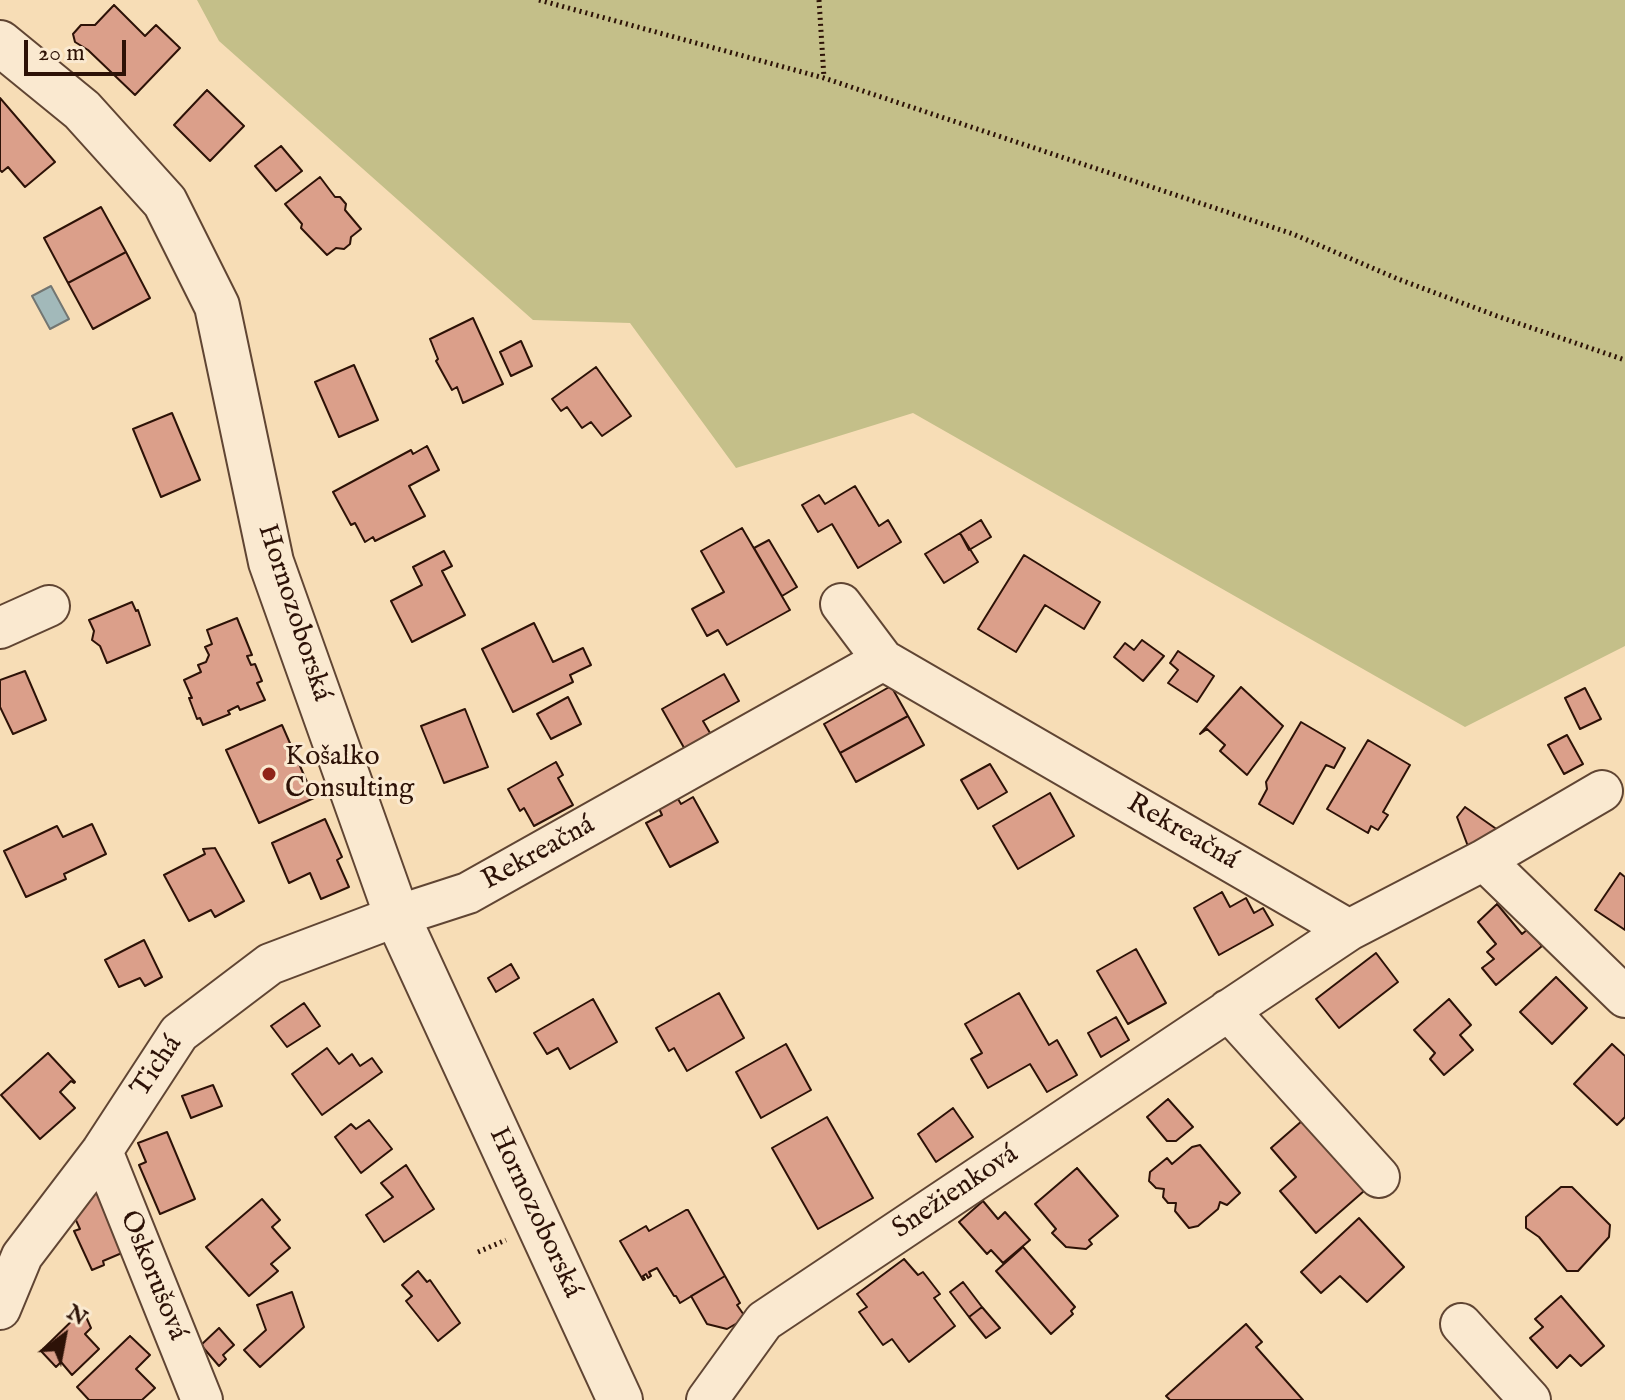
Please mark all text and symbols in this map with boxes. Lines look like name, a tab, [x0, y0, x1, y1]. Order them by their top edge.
scale bar	[28, 24, 130, 74]
text: 20 m	[38, 38, 85, 69]
street label: Hornozoborská	[249, 520, 337, 706]
place label: Košalko Consulting	[285, 741, 414, 807]
marker: Košalko Consulting	[260, 765, 278, 783]
street label: Rekreačná	[1120, 788, 1244, 878]
street label: Rekreačná	[477, 809, 601, 899]
street label: Tichá	[125, 1030, 191, 1104]
street label: Hornozoborská	[480, 1122, 588, 1304]
street label: Snežienková	[887, 1139, 1025, 1247]
street label: Oskorušová	[111, 1206, 193, 1346]
north arrow	[24, 1296, 104, 1376]
text: N	[61, 1299, 92, 1333]

